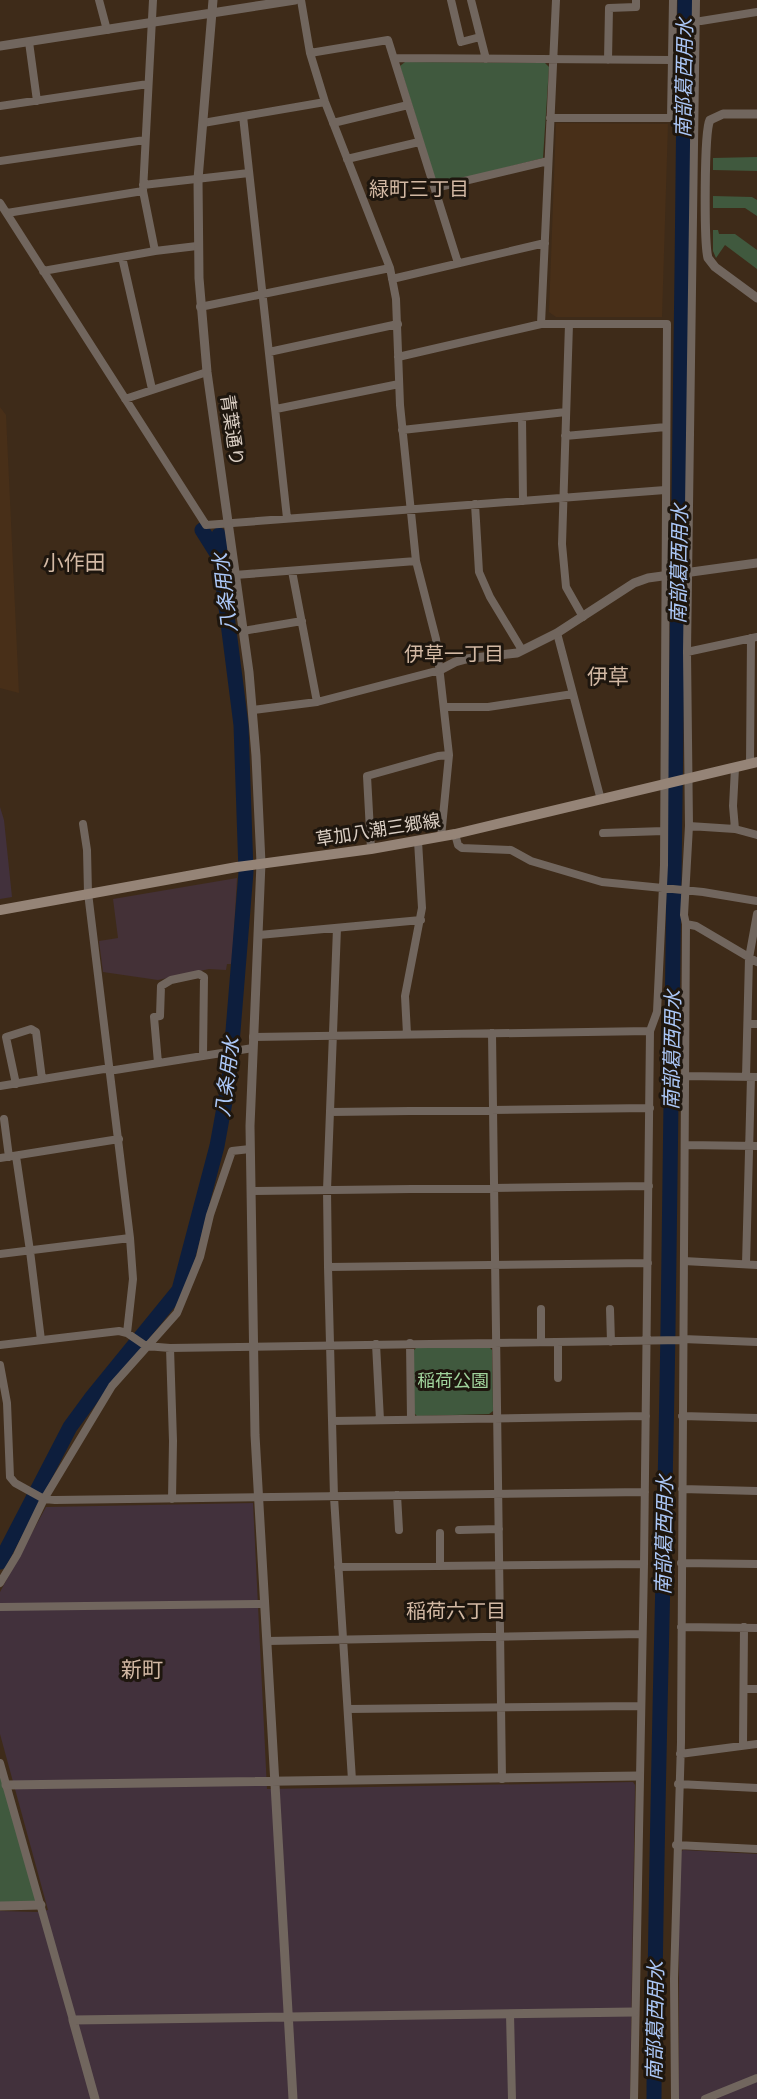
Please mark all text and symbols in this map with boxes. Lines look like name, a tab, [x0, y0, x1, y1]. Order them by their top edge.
water label: 南部葛西用水	[671, 16, 696, 138]
district label: 緑町三丁目	[369, 177, 469, 200]
street label: 青葉通り	[218, 393, 248, 467]
water label: 南部葛西用水	[666, 502, 691, 624]
district label: 小作田	[43, 550, 106, 574]
water label: 八条用水	[208, 550, 241, 634]
district label: 伊草一丁目	[404, 642, 504, 665]
district label: 伊草	[587, 664, 629, 688]
street label: 草加八潮三郷線	[314, 809, 442, 849]
water label: 南部葛西用水	[659, 988, 684, 1110]
water label: 八条用水	[210, 1034, 243, 1118]
park label: 稲荷公園	[417, 1370, 489, 1390]
water label: 南部葛西用水	[651, 1473, 676, 1595]
district label: 稲荷六丁目	[406, 1599, 506, 1622]
district label: 新町	[121, 1657, 163, 1681]
water label: 南部葛西用水	[642, 1959, 667, 2081]

